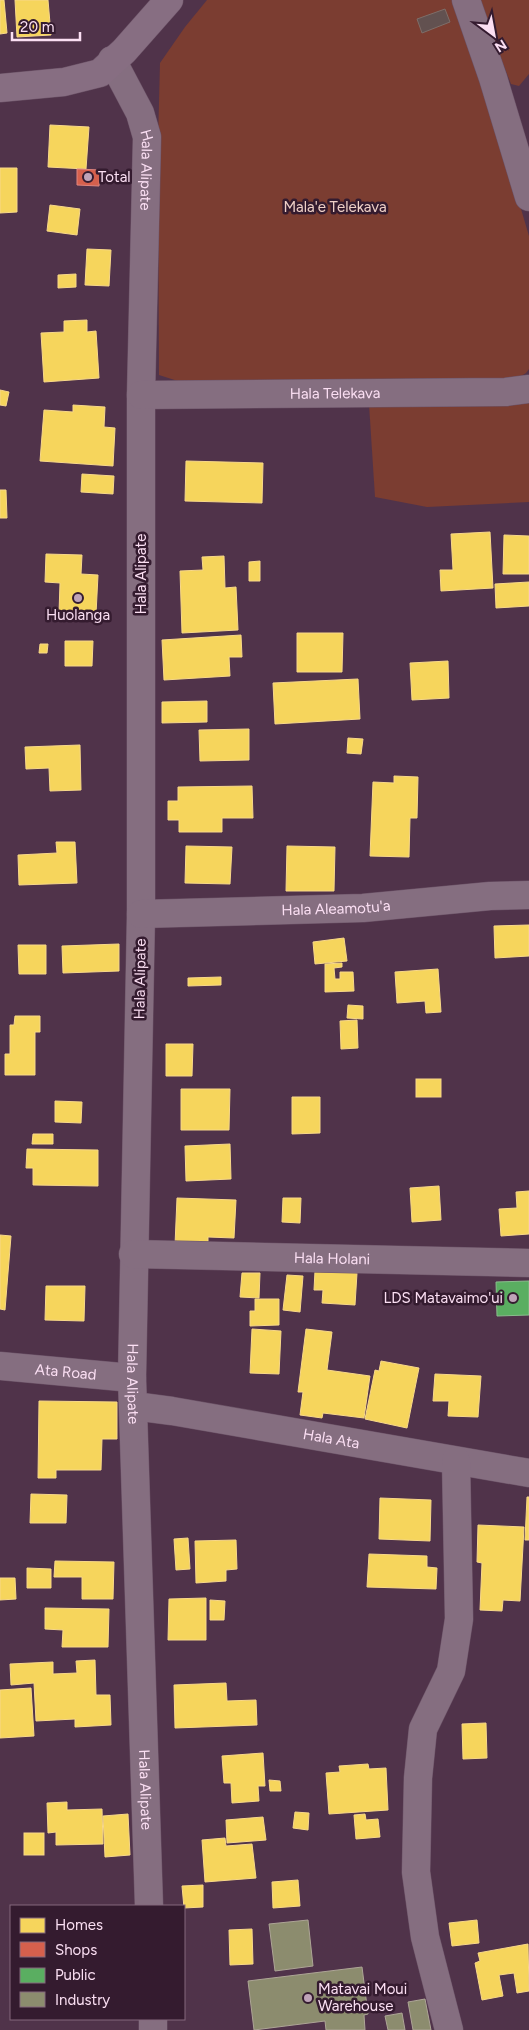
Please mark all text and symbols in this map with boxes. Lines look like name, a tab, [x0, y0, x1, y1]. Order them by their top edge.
scale bar	[12, 10, 80, 42]
north arrow	[469, 10, 519, 60]
text: 20 m	[20, 18, 54, 36]
text: N	[492, 36, 510, 56]
street label: Hala Alipate	[136, 127, 157, 211]
place label: Total	[98, 168, 131, 186]
marker: Total	[82, 171, 94, 183]
park label: Mala'e Telekava	[283, 198, 387, 216]
street label: Hala Telekava	[290, 384, 380, 403]
street label: Hala Alipate	[132, 534, 150, 614]
marker: Huolanga	[72, 592, 84, 604]
place label: Huolanga	[46, 606, 110, 624]
street label: Hala Aleamotu'a	[281, 896, 391, 919]
street label: Hala Alipate	[130, 938, 150, 1020]
street label: Hala Holani	[294, 1249, 370, 1268]
place label: LDS Matavaimo'ui	[383, 1289, 503, 1307]
marker: LDS Matavaimo'ui	[507, 1292, 519, 1304]
street label: Hala Alipate	[123, 1343, 142, 1425]
street label: Ata Road	[34, 1360, 97, 1384]
street label: Hala Ata	[302, 1425, 361, 1452]
street label: Hala Alipate	[135, 1749, 156, 1830]
legend	[10, 1905, 185, 2020]
text: Homes	[55, 1916, 103, 1934]
text: Shops	[55, 1941, 97, 1959]
text: Public	[55, 1966, 96, 1984]
place label: Matavai Moui Warehouse	[318, 1980, 407, 2015]
text: Industry	[55, 1991, 110, 2009]
marker: Matavai Moui Warehouse	[302, 1992, 314, 2004]

